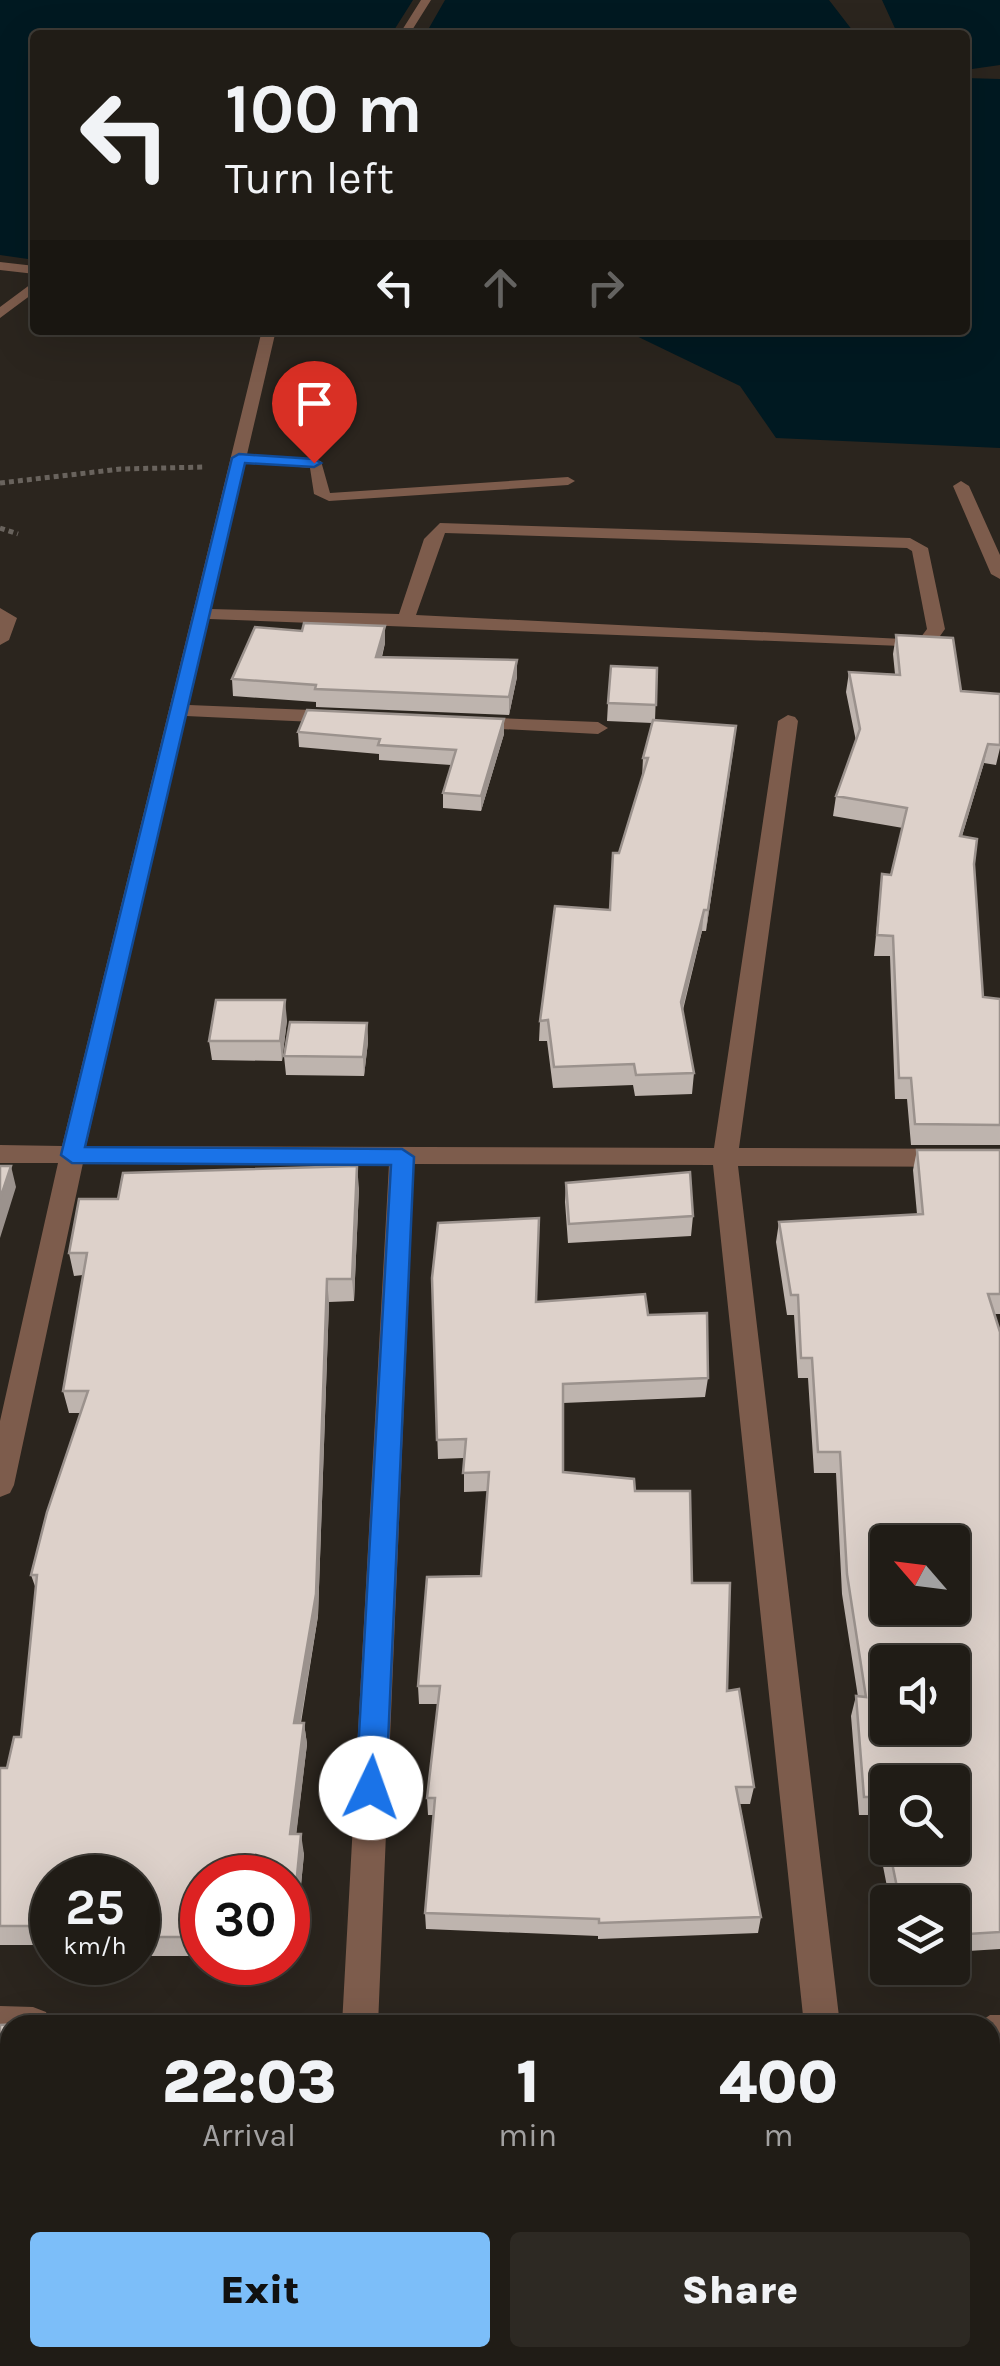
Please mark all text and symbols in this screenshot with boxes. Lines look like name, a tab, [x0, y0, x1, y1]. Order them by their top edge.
text: 100 m	[225, 68, 423, 150]
icon: left	[60, 70, 190, 200]
text: Turn left	[225, 152, 394, 204]
icon: left	[368, 260, 423, 315]
icon: ahead	[473, 260, 528, 315]
icon: right	[578, 260, 633, 315]
pin	[272, 361, 357, 464]
icon: arrive	[287, 376, 342, 431]
north arrow	[870, 1525, 970, 1625]
map controls	[870, 1525, 970, 1985]
button: sound	[870, 1645, 970, 1745]
position arrow	[319, 1736, 423, 1840]
button: search	[870, 1765, 970, 1865]
speed limit sign: 30	[180, 1855, 310, 1985]
text: 25	[65, 1878, 125, 1937]
button: layers	[870, 1885, 970, 1985]
text: km/h	[63, 1931, 127, 1960]
text: 22:03	[162, 2047, 336, 2117]
text: 1	[516, 2047, 539, 2117]
text: 400	[719, 2047, 838, 2117]
text: Arrival	[202, 2117, 296, 2154]
text: min	[498, 2117, 557, 2154]
text: m	[764, 2117, 793, 2154]
button: Exit	[30, 2232, 490, 2347]
button: Share	[510, 2232, 970, 2347]

